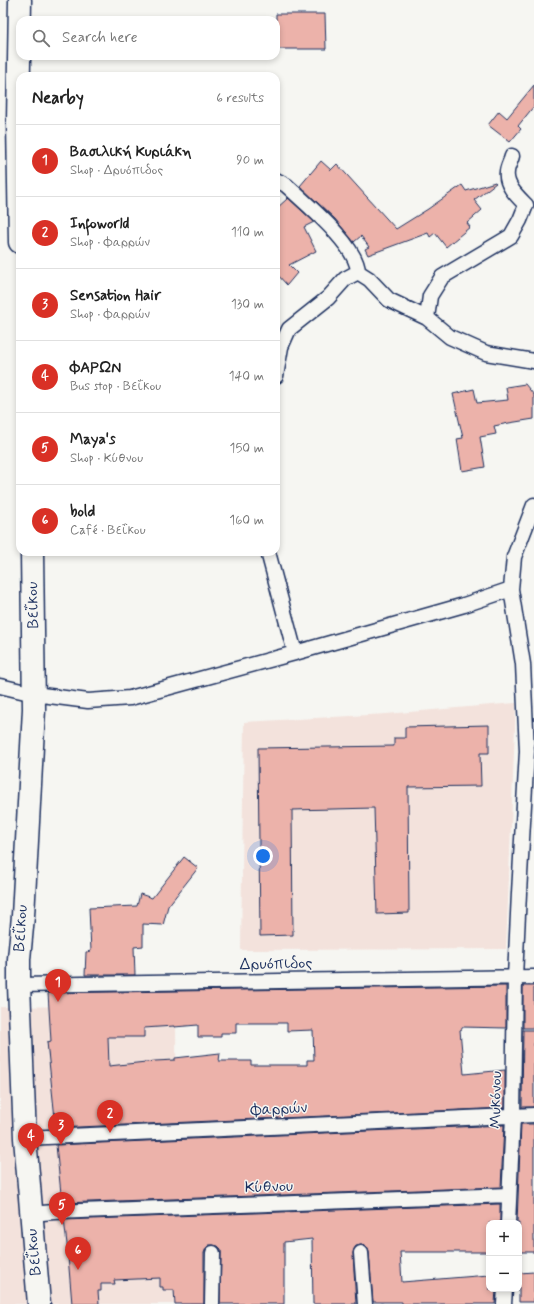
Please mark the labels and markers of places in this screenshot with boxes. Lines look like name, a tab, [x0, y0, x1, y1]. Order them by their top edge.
pin: 1	[45, 969, 71, 1002]
pin: 2	[97, 1100, 123, 1133]
pin: 3	[48, 1112, 74, 1145]
pin: 4	[18, 1123, 44, 1156]
pin: 5	[49, 1192, 75, 1225]
pin: 6	[65, 1237, 91, 1270]

